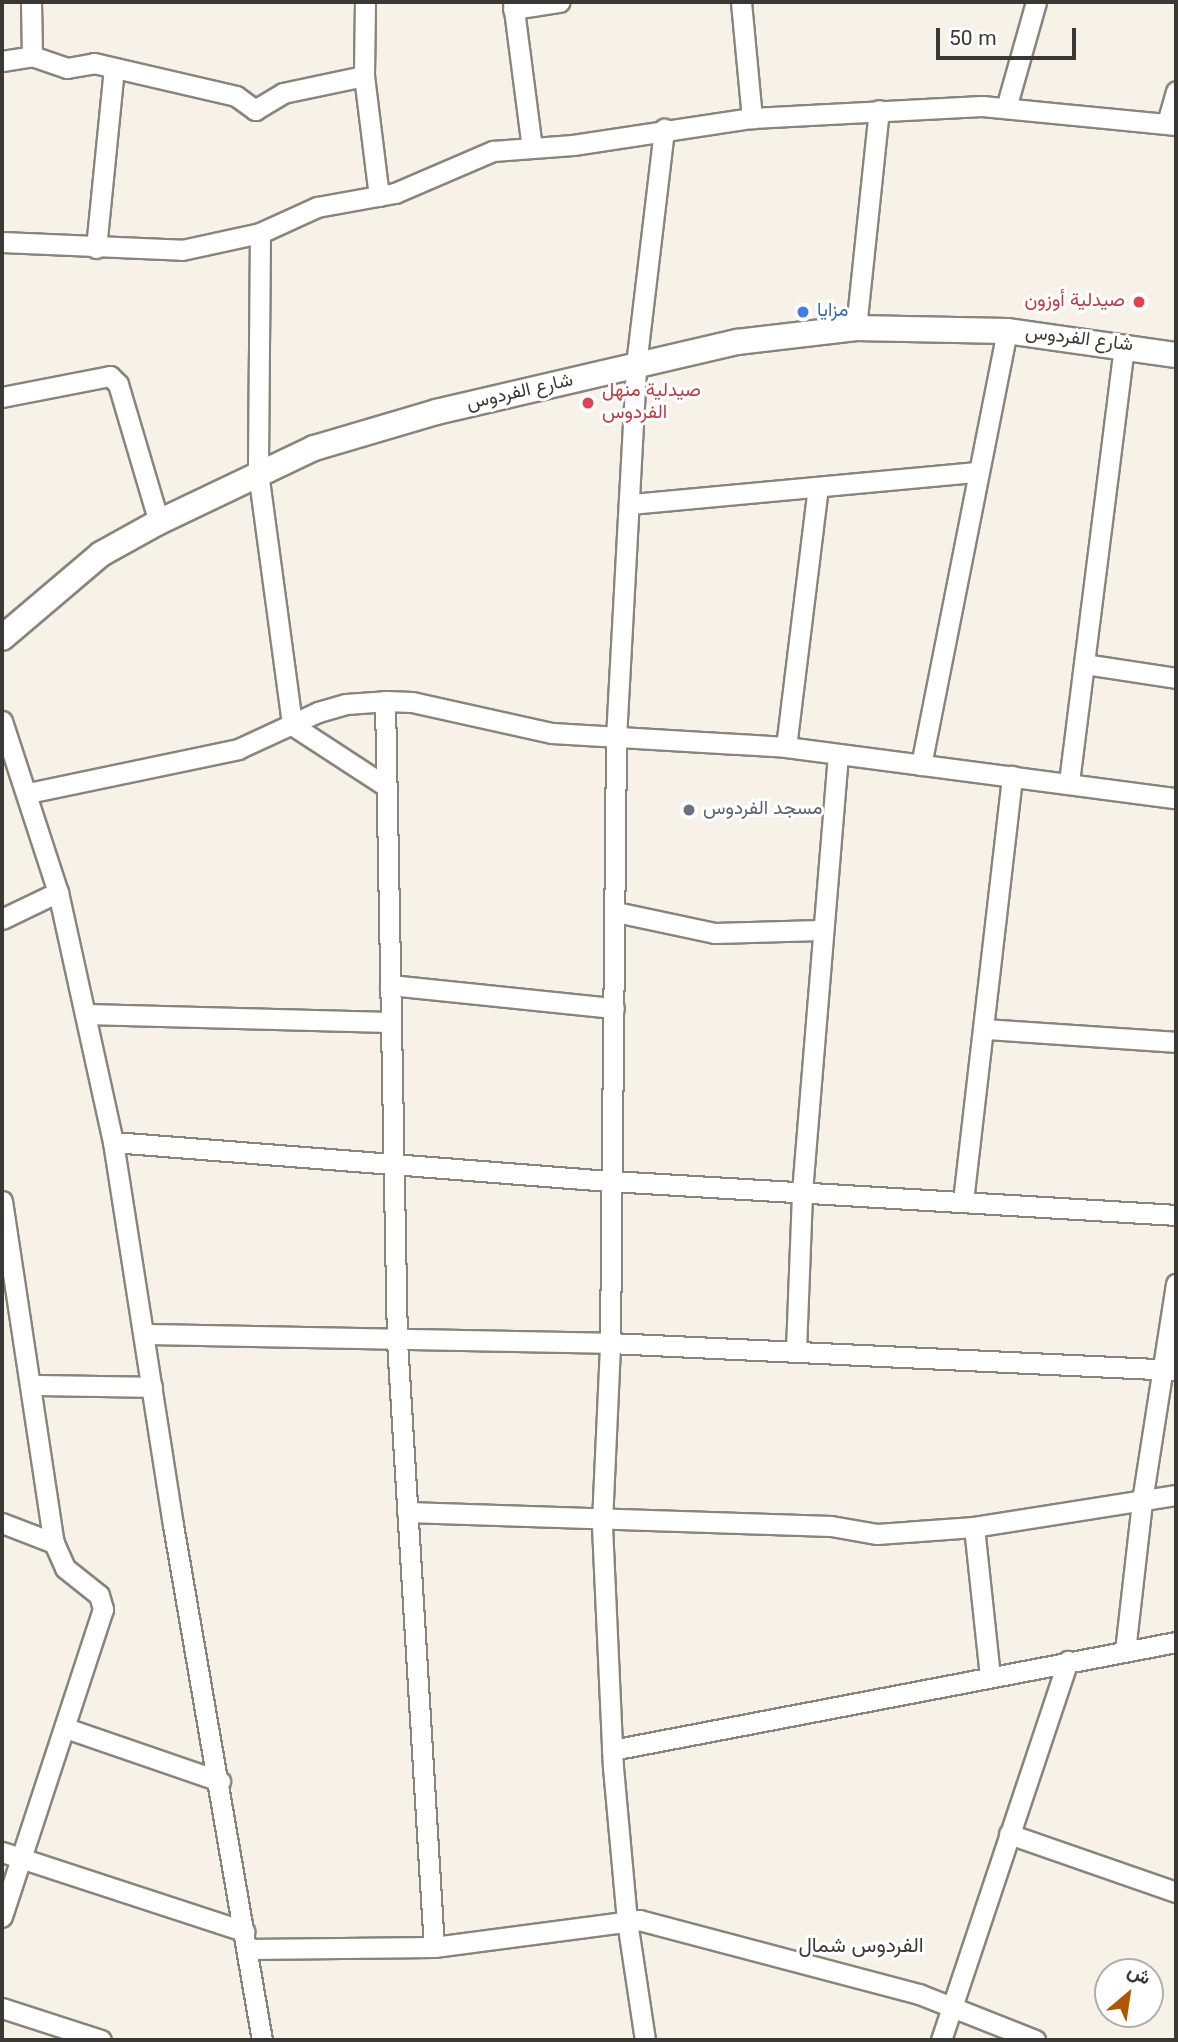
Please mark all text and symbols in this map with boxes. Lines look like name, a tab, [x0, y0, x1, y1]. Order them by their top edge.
scale bar	[940, 14, 1080, 58]
text: 50 m	[949, 23, 997, 56]
place label: صيدلية أوزون	[1024, 291, 1125, 313]
marker: صيدلية أوزون	[1131, 294, 1147, 310]
place label: مزايا	[817, 301, 848, 323]
marker: مزايا	[795, 304, 811, 320]
street label: شارع الفردوس	[1024, 322, 1134, 358]
street label: شارع الفردوس	[465, 370, 575, 416]
place label: صيدلية منهل الفردوس	[602, 381, 701, 425]
marker: صيدلية منهل الفردوس	[580, 395, 596, 411]
place label: مسجد الفردوس	[703, 799, 823, 821]
marker: مسجد الفردوس	[681, 802, 697, 818]
district label: الفردوس شمال	[798, 1934, 924, 1960]
north arrow	[1094, 1958, 1164, 2028]
text: ش	[1121, 1958, 1155, 1994]

